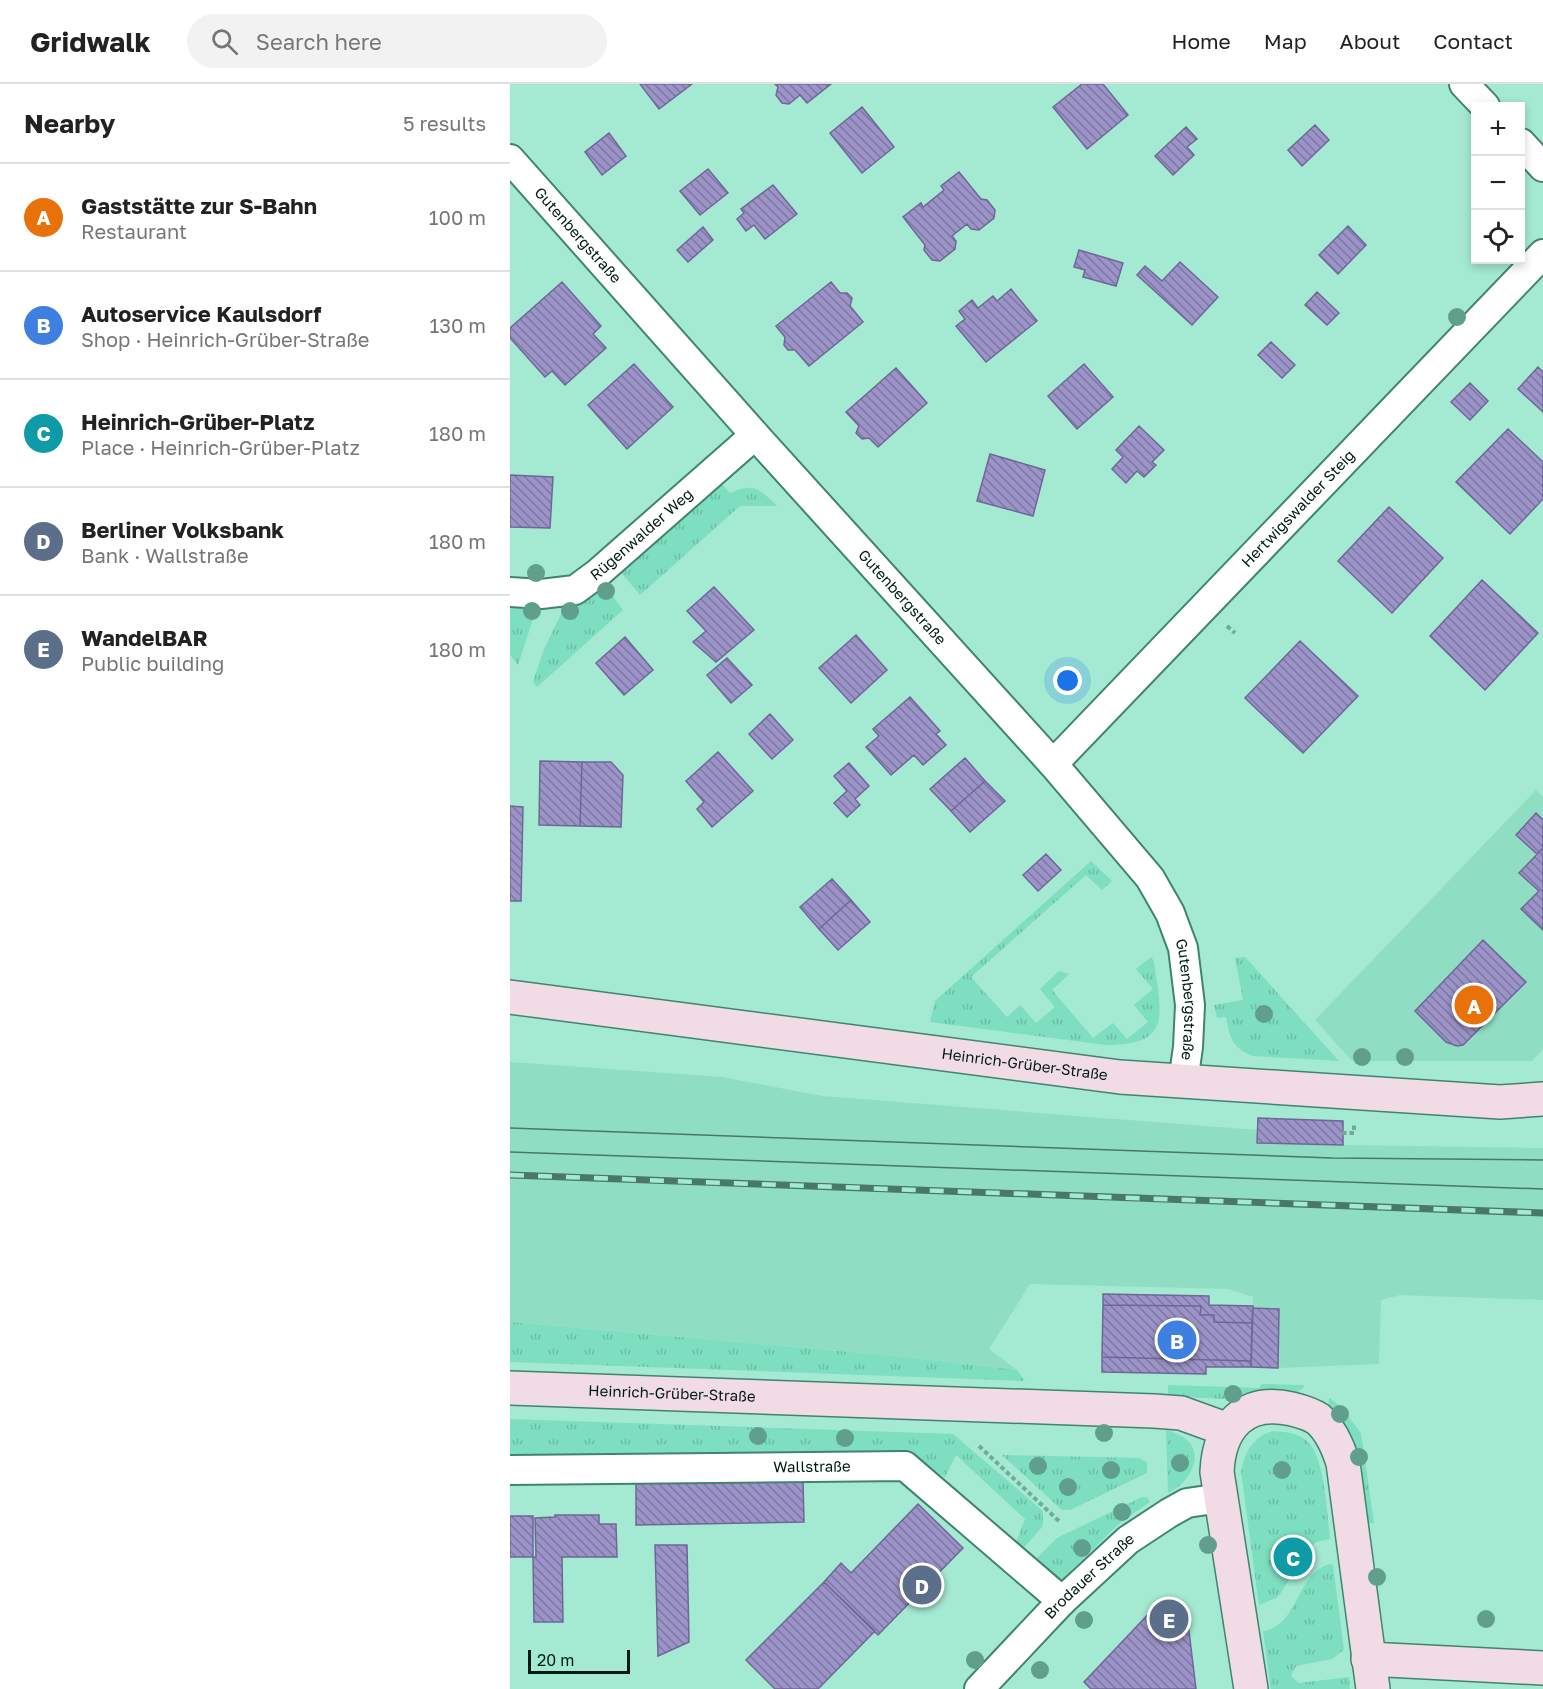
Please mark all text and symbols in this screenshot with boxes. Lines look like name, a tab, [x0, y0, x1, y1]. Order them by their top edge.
search box	[187, 14, 607, 68]
text: Gridwalk	[30, 25, 151, 58]
icon: search	[208, 25, 241, 58]
text: Search here	[256, 28, 382, 55]
text: Home	[1171, 28, 1231, 54]
text: Map	[1264, 28, 1307, 54]
text: About	[1340, 28, 1400, 54]
text: Contact	[1433, 28, 1513, 54]
map controls	[1471, 102, 1525, 264]
button: +	[1471, 102, 1525, 156]
text: Nearby	[24, 108, 115, 139]
text: 5 results	[403, 111, 486, 135]
button: −	[1471, 156, 1525, 210]
street label: Gutenbergstraße	[531, 183, 626, 286]
text: Gaststätte zur S-Bahn	[81, 192, 317, 219]
text: A	[36, 205, 51, 229]
text: 100 m	[429, 205, 486, 229]
button: locate	[1471, 210, 1525, 264]
text: Restaurant	[81, 219, 187, 243]
text: Autoservice Kaulsdorf	[81, 300, 321, 327]
text: B	[36, 313, 51, 337]
text: 130 m	[430, 313, 486, 337]
text: Shop · Heinrich-Grüber-Straße	[81, 327, 369, 351]
text: Heinrich-Grüber-Platz	[81, 408, 314, 435]
text: C	[36, 421, 51, 445]
text: 180 m	[429, 421, 486, 445]
text: Place · Heinrich-Grüber-Platz	[81, 435, 360, 459]
street label: Hertwigswalder Steig	[1237, 446, 1358, 570]
street label: Rügenwalder Weg	[586, 484, 696, 584]
text: Berliner Volksbank	[81, 516, 284, 543]
text: D	[36, 529, 51, 553]
text: 180 m	[429, 529, 486, 553]
text: Bank · Wallstraße	[81, 543, 249, 567]
street label: Gutenbergstraße	[855, 545, 951, 648]
text: WandelBAR	[81, 624, 208, 651]
text: E	[37, 637, 50, 661]
text: 180 m	[429, 637, 486, 661]
text: Public building	[81, 651, 224, 675]
your location	[1053, 666, 1082, 695]
street label: Gutenbergstraße	[1172, 936, 1200, 1062]
pin: A	[1454, 982, 1494, 1028]
street label: Heinrich-Grüber-Straße	[941, 1044, 1109, 1083]
pin: B	[1158, 1318, 1196, 1362]
street label: Heinrich-Grüber-Straße	[588, 1381, 756, 1405]
street label: Wallstraße	[773, 1457, 851, 1475]
street label: Brodauer Straße	[1040, 1528, 1137, 1622]
pin: C	[1274, 1534, 1312, 1580]
pin: D	[902, 1562, 942, 1608]
pin: E	[1150, 1596, 1188, 1642]
scale bar	[528, 1647, 630, 1674]
text: 20 m	[537, 1650, 574, 1670]

